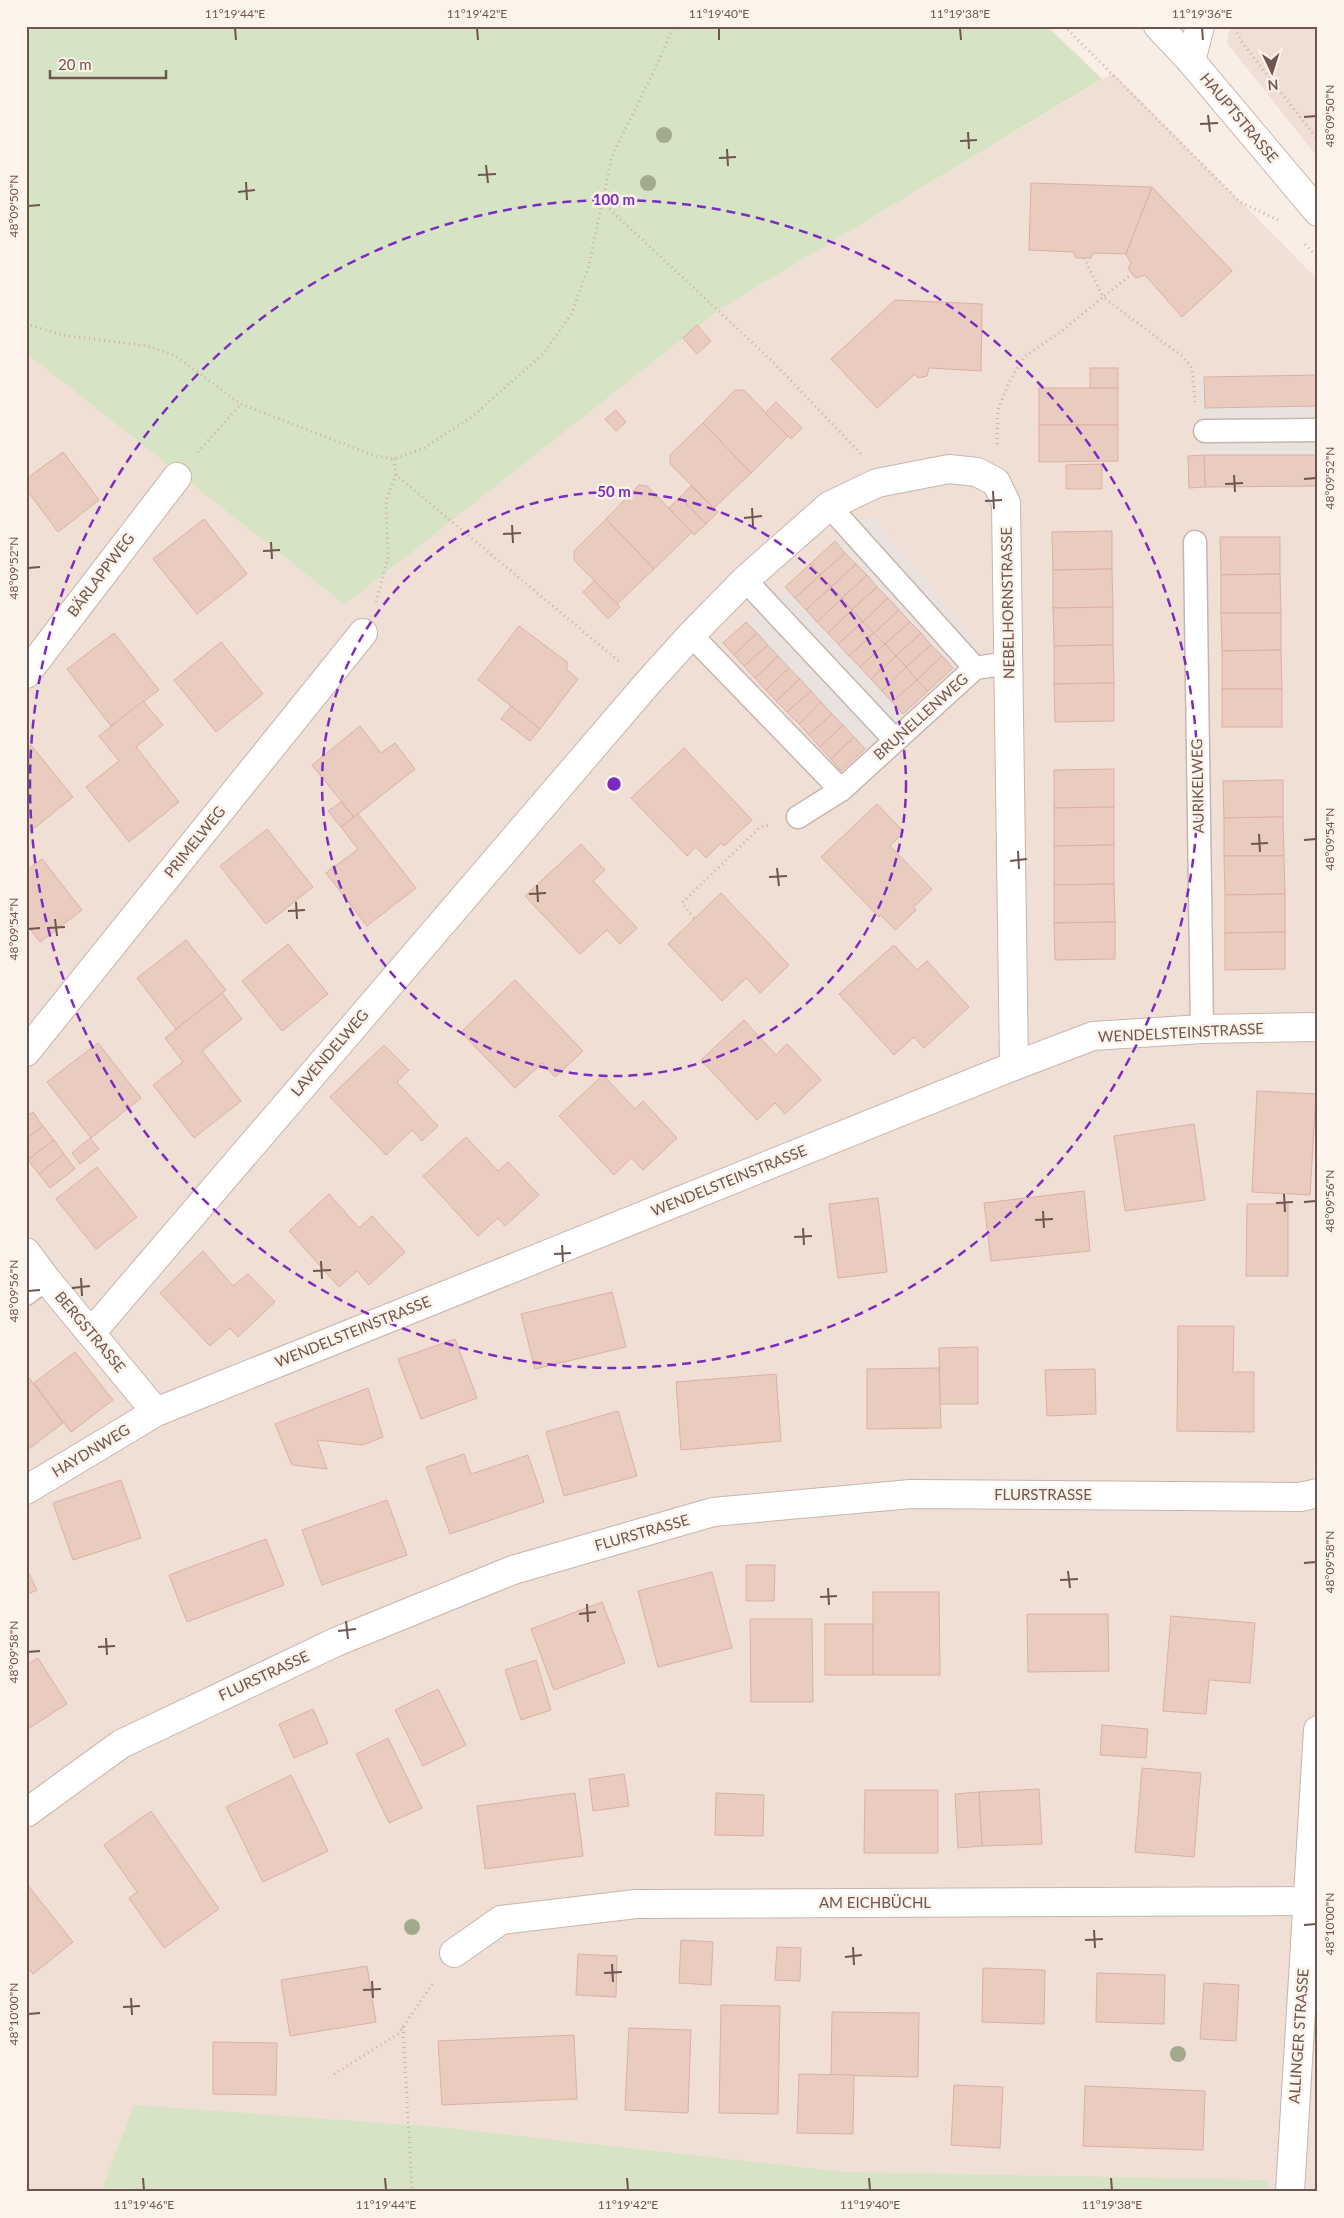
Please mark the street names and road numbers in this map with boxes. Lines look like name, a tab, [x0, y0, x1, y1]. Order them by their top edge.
street label: HAUPTSTRASSE	[1197, 69, 1283, 166]
street label: NEBELHORNSTRASSE	[997, 527, 1017, 679]
street label: BÄRLAPPWEG	[63, 529, 137, 620]
street label: BRUNELLENWEG	[869, 669, 971, 763]
street label: AURIKELWEG	[1187, 738, 1207, 834]
street label: PRIMELWEG	[160, 802, 229, 881]
street label: LAVENDELWEG	[287, 1005, 372, 1099]
street label: WENDELSTEINSTRASSE	[1097, 1019, 1264, 1045]
street label: WENDELSTEINSTRASSE	[648, 1141, 809, 1220]
street label: BERGSTRASSE	[52, 1287, 130, 1375]
street label: WENDELSTEINSTRASSE	[272, 1292, 433, 1371]
street label: HAYDNWEG	[48, 1420, 133, 1480]
street label: FLURSTRASSE	[994, 1485, 1092, 1503]
street label: FLURSTRASSE	[592, 1510, 691, 1554]
street label: FLURSTRASSE	[215, 1646, 312, 1704]
street label: AM EICHBÜCHL	[819, 1893, 931, 1911]
street label: ALLINGER STRASSE	[1284, 1968, 1312, 2104]

